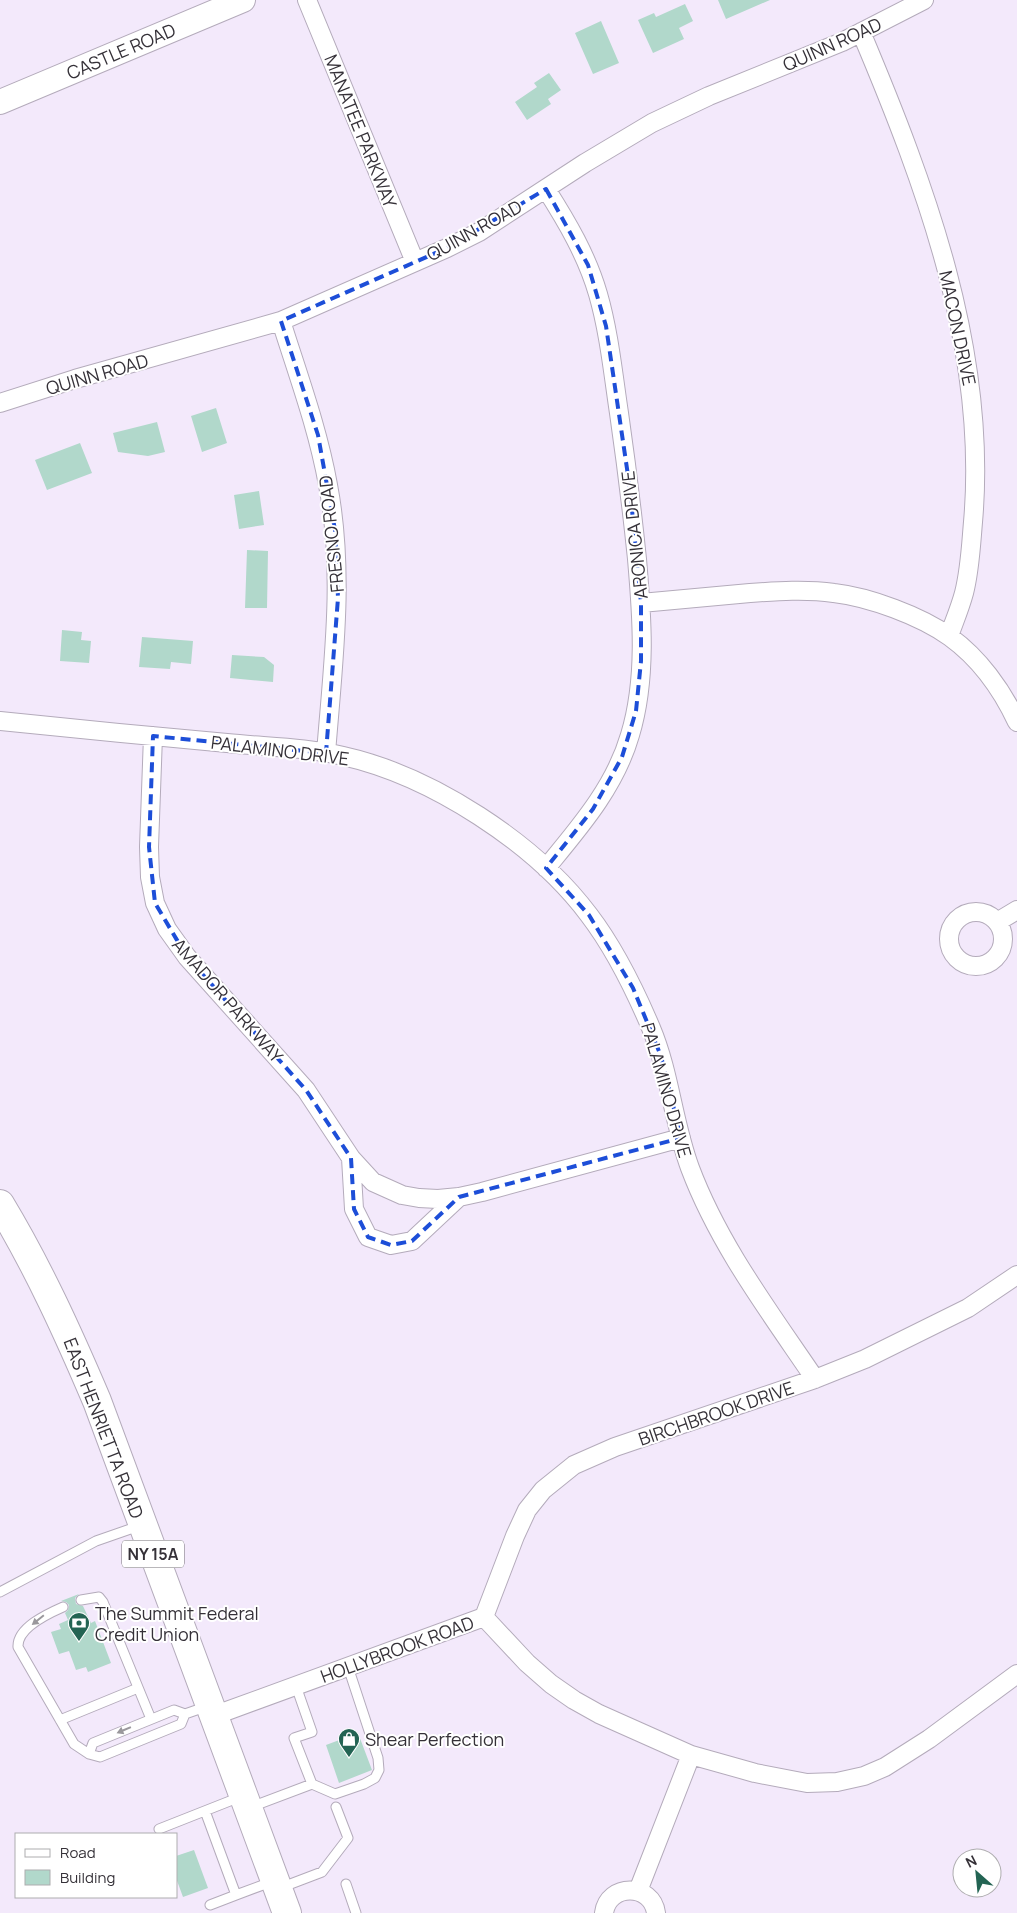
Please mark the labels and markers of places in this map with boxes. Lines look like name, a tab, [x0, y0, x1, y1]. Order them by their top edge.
place label: The Summit Federal Credit Union	[95, 1601, 259, 1646]
bank icon: The Summit Federal Credit Union	[67, 1611, 91, 1642]
shop icon: Shear Perfection	[337, 1727, 361, 1758]
place label: Shear Perfection	[365, 1727, 504, 1751]

